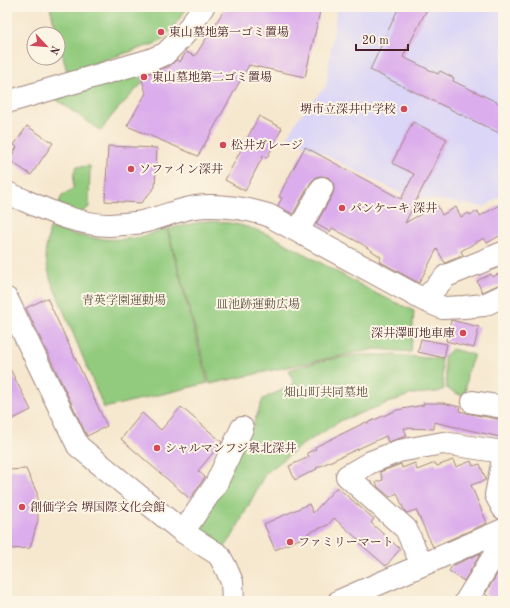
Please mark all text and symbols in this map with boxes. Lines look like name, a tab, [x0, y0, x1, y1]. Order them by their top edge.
place label: 東山墓地第一ゴミ置場	[169, 25, 289, 39]
north arrow	[26, 26, 66, 66]
scale bar	[356, 26, 408, 52]
marker: 東山墓地第一ゴミ置場	[156, 27, 166, 37]
text: 20 m	[362, 35, 389, 47]
text: N	[47, 44, 60, 56]
place label: 東山墓地第二ゴミ置場	[152, 70, 272, 84]
marker: 東山墓地第二ゴミ置場	[139, 72, 149, 82]
place label: 堺市立深井中学校	[300, 102, 396, 116]
marker: 堺市立深井中学校	[399, 104, 409, 114]
place label: 松井ガレージ	[231, 138, 303, 152]
marker: 松井ガレージ	[218, 140, 228, 150]
place label: ソファイン深井	[139, 162, 224, 176]
marker: ソファイン深井	[126, 164, 136, 174]
place label: パンケーキ 深井	[350, 201, 438, 215]
marker: パンケーキ 深井	[337, 203, 347, 213]
park label: 青英学園運動場	[82, 293, 166, 307]
park label: 皿池跡運動広場	[216, 297, 300, 311]
place label: 深井澤町地車庫	[371, 326, 455, 340]
marker: 深井澤町地車庫	[458, 328, 468, 338]
park label: 畑山町共同墓地	[284, 385, 368, 399]
place label: シャルマンフジ泉北深井	[165, 441, 297, 455]
marker: シャルマンフジ泉北深井	[152, 443, 162, 453]
place label: 創価学会 堺国際文化会館	[30, 500, 165, 514]
marker: 創価学会 堺国際文化会館	[17, 502, 27, 512]
place label: ファミリーマート	[298, 536, 394, 549]
marker: ファミリーマート	[285, 537, 295, 547]

